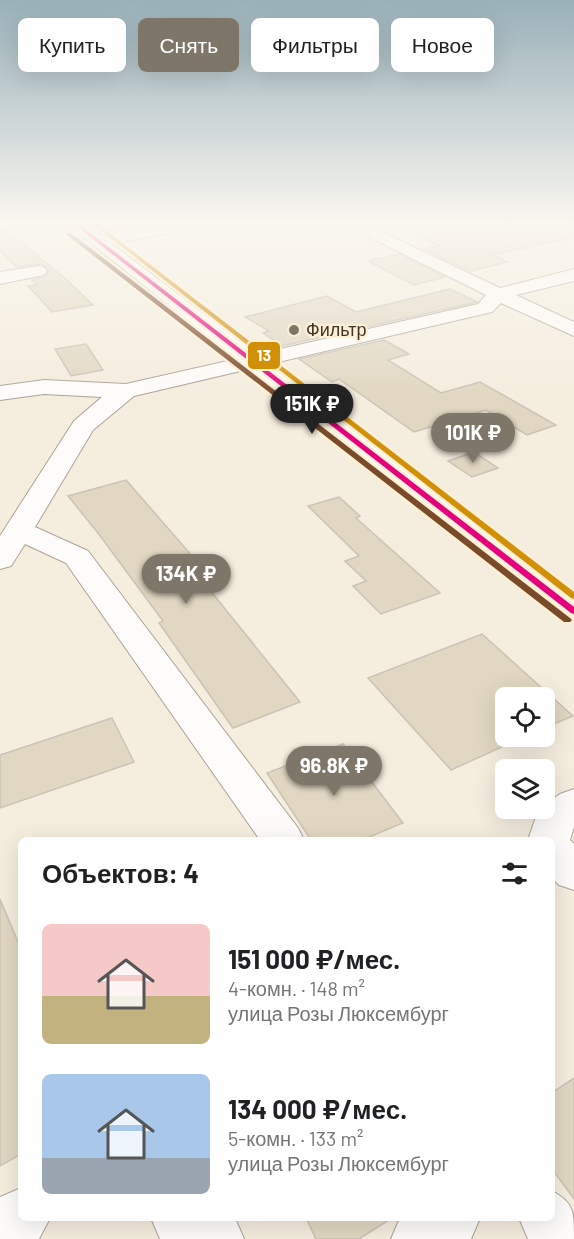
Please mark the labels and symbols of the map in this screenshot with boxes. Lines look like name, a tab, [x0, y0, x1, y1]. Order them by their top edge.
place label: Фильтр	[306, 318, 366, 340]
marker: Фильтр	[287, 323, 301, 337]
line badge: 13	[247, 341, 281, 370]
text: 13	[257, 345, 271, 364]
pin: 151K ₽	[263, 384, 361, 435]
pin: 101K ₽	[424, 413, 522, 464]
pin: 134K ₽	[137, 554, 235, 605]
pin: 96.8K ₽	[279, 746, 389, 797]

